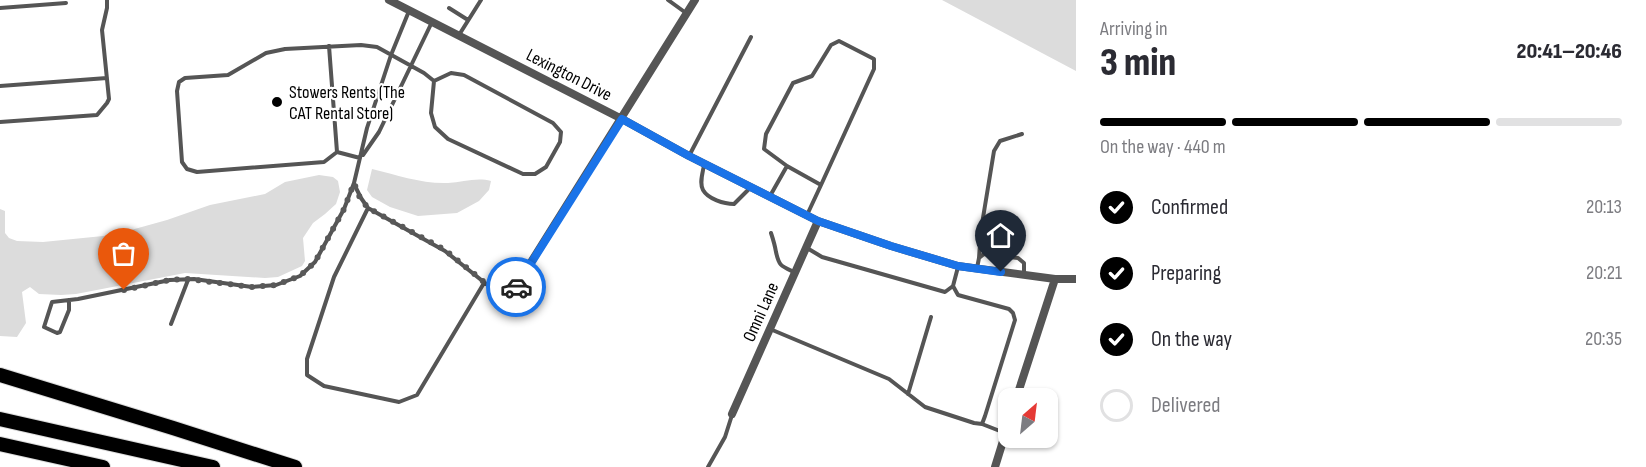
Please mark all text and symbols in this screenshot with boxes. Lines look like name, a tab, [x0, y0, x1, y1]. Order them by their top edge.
text: Arriving in	[1100, 17, 1168, 41]
text: 20:41–20:46	[1517, 38, 1622, 65]
text: 3 min	[1100, 40, 1176, 87]
street label: Lexington Drive	[523, 44, 615, 106]
place label: Stowers Rents (The CAT Rental Store)	[289, 82, 405, 124]
marker: Stowers Rents (The CAT Rental Store)	[270, 95, 284, 109]
text: On the way · 440 m	[1100, 135, 1226, 159]
icon: check	[1100, 191, 1133, 224]
text: Confirmed	[1151, 194, 1228, 221]
text: 20:13	[1586, 195, 1622, 219]
pin	[975, 210, 1026, 272]
icon: home	[984, 219, 1017, 252]
pin	[98, 228, 149, 290]
icon: bag	[107, 237, 140, 270]
courier	[486, 257, 546, 317]
icon: check	[1100, 257, 1133, 290]
text: Preparing	[1151, 260, 1221, 287]
text: 20:21	[1586, 261, 1622, 285]
icon: car	[500, 271, 533, 304]
street label: Omni Lane	[739, 279, 783, 345]
icon: check	[1100, 323, 1133, 356]
text: On the way	[1151, 326, 1232, 353]
text: 20:35	[1585, 327, 1622, 351]
north arrow	[998, 388, 1058, 448]
map controls	[998, 388, 1058, 448]
text: Delivered	[1151, 392, 1220, 419]

